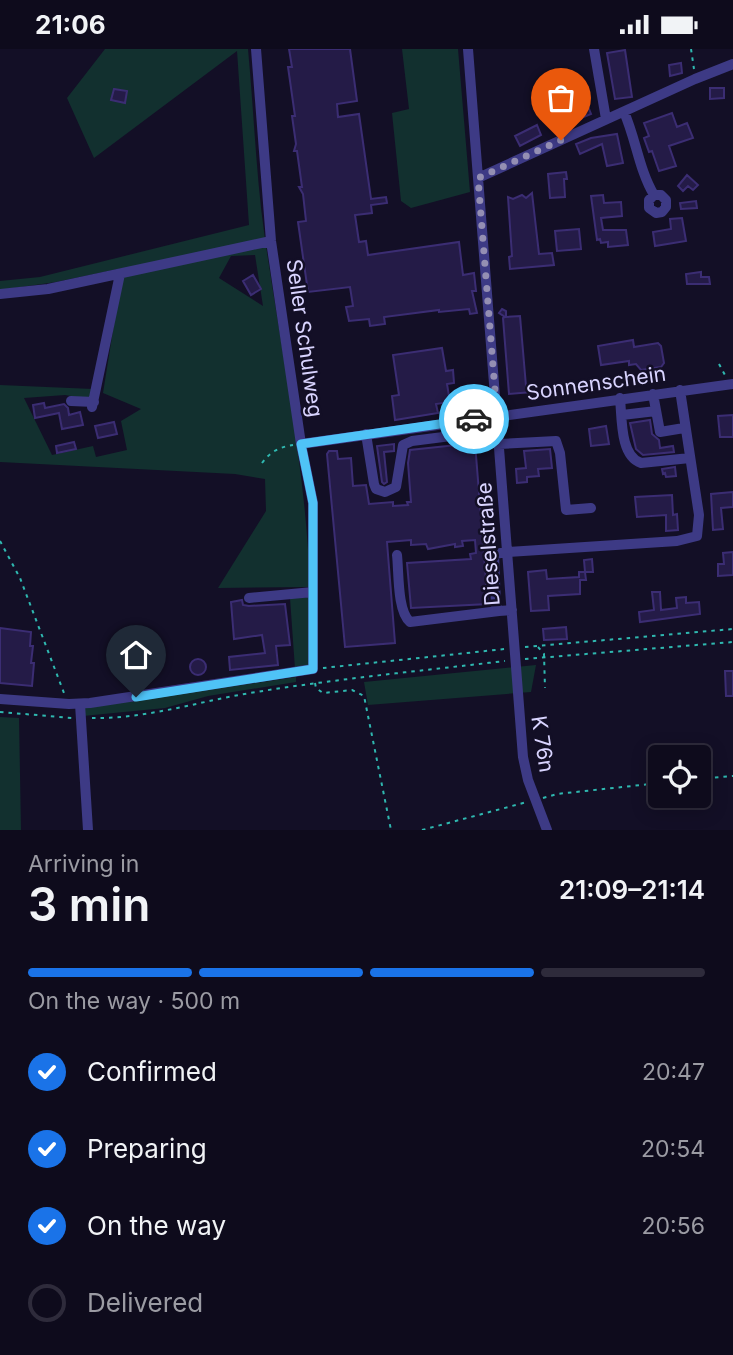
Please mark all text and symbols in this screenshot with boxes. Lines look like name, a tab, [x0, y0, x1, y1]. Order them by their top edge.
text: 21:06	[35, 9, 106, 40]
pin	[531, 68, 591, 140]
icon: bag	[542, 79, 580, 117]
street label: Seller Schulweg	[282, 257, 328, 419]
street label: Sonnenschein	[525, 361, 667, 405]
courier	[439, 384, 509, 454]
icon: car	[455, 400, 493, 438]
street label: Dieselstraße	[471, 481, 505, 607]
pin	[106, 625, 166, 697]
icon: home	[117, 636, 155, 674]
street label: K 76n	[526, 714, 560, 774]
map controls	[648, 745, 711, 808]
button: locate	[648, 745, 711, 808]
text: Arriving in	[28, 850, 139, 878]
text: 21:09–21:14	[559, 874, 705, 905]
text: 3 min	[28, 876, 150, 932]
text: On the way · 500 m	[28, 987, 240, 1015]
icon: check	[28, 1053, 66, 1091]
text: Confirmed	[87, 1056, 217, 1087]
text: 20:47	[642, 1058, 705, 1086]
icon: check	[28, 1130, 66, 1168]
text: Preparing	[87, 1133, 207, 1164]
text: 20:54	[641, 1135, 705, 1163]
icon: check	[28, 1207, 66, 1245]
text: On the way	[87, 1210, 226, 1241]
text: 20:56	[642, 1212, 705, 1240]
text: Delivered	[87, 1287, 203, 1318]

